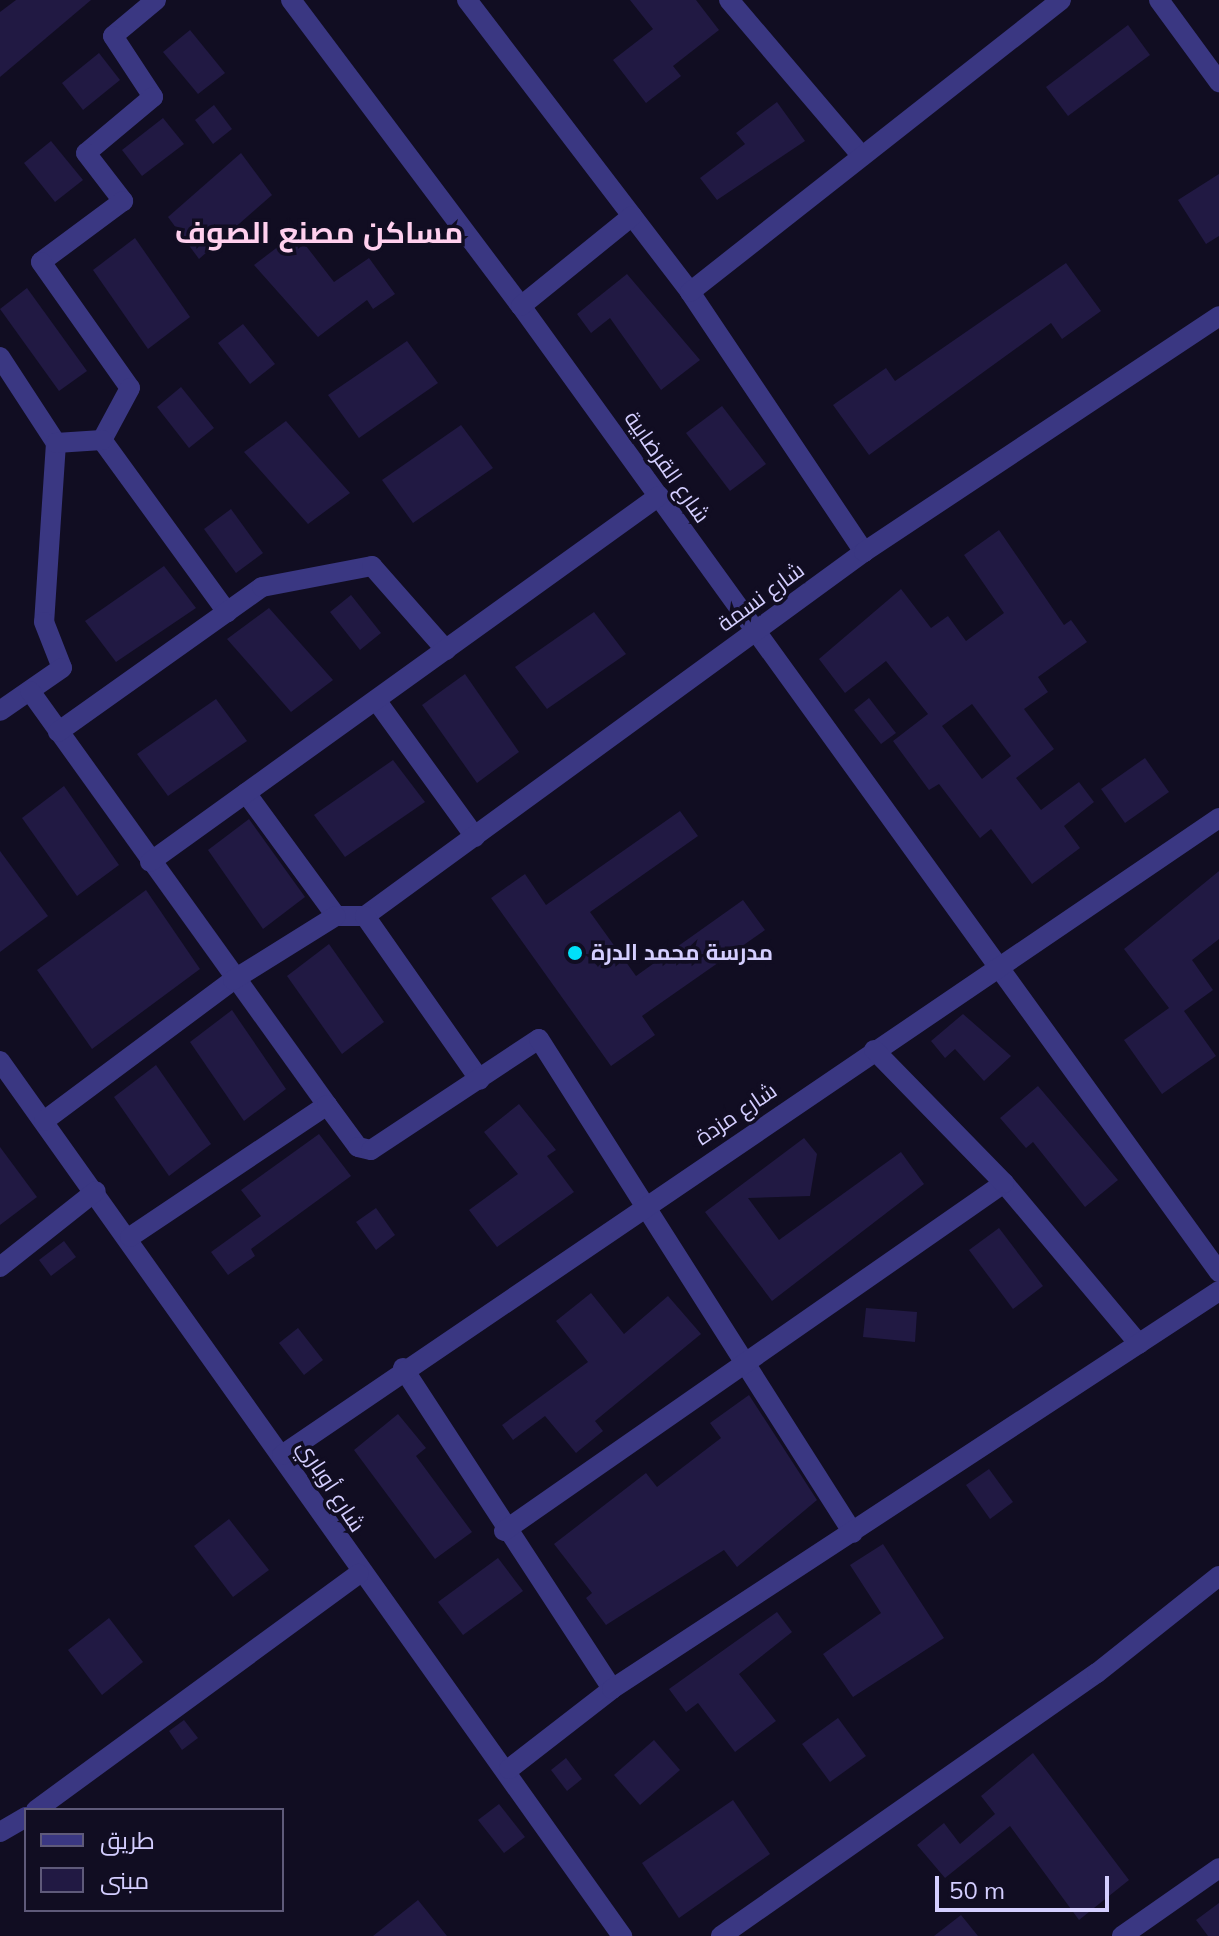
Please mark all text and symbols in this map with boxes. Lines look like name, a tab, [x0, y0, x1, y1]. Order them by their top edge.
district label: مساكن مصنع الصوف	[175, 214, 463, 250]
street label: شارع القرضابية	[619, 406, 715, 528]
street label: شارع نسمة	[713, 557, 809, 637]
place label: مدرسة محمد الدرة	[591, 940, 773, 966]
marker: مدرسة محمد الدرة	[566, 944, 584, 962]
street label: شارع مزدة	[690, 1077, 782, 1151]
street label: شارع أوباري	[292, 1435, 370, 1537]
legend	[24, 1808, 284, 1912]
text: طريق	[100, 1825, 155, 1855]
scale bar	[939, 1860, 1113, 1910]
text: مبنى	[100, 1865, 149, 1895]
text: 50 m	[949, 1875, 1005, 1905]

